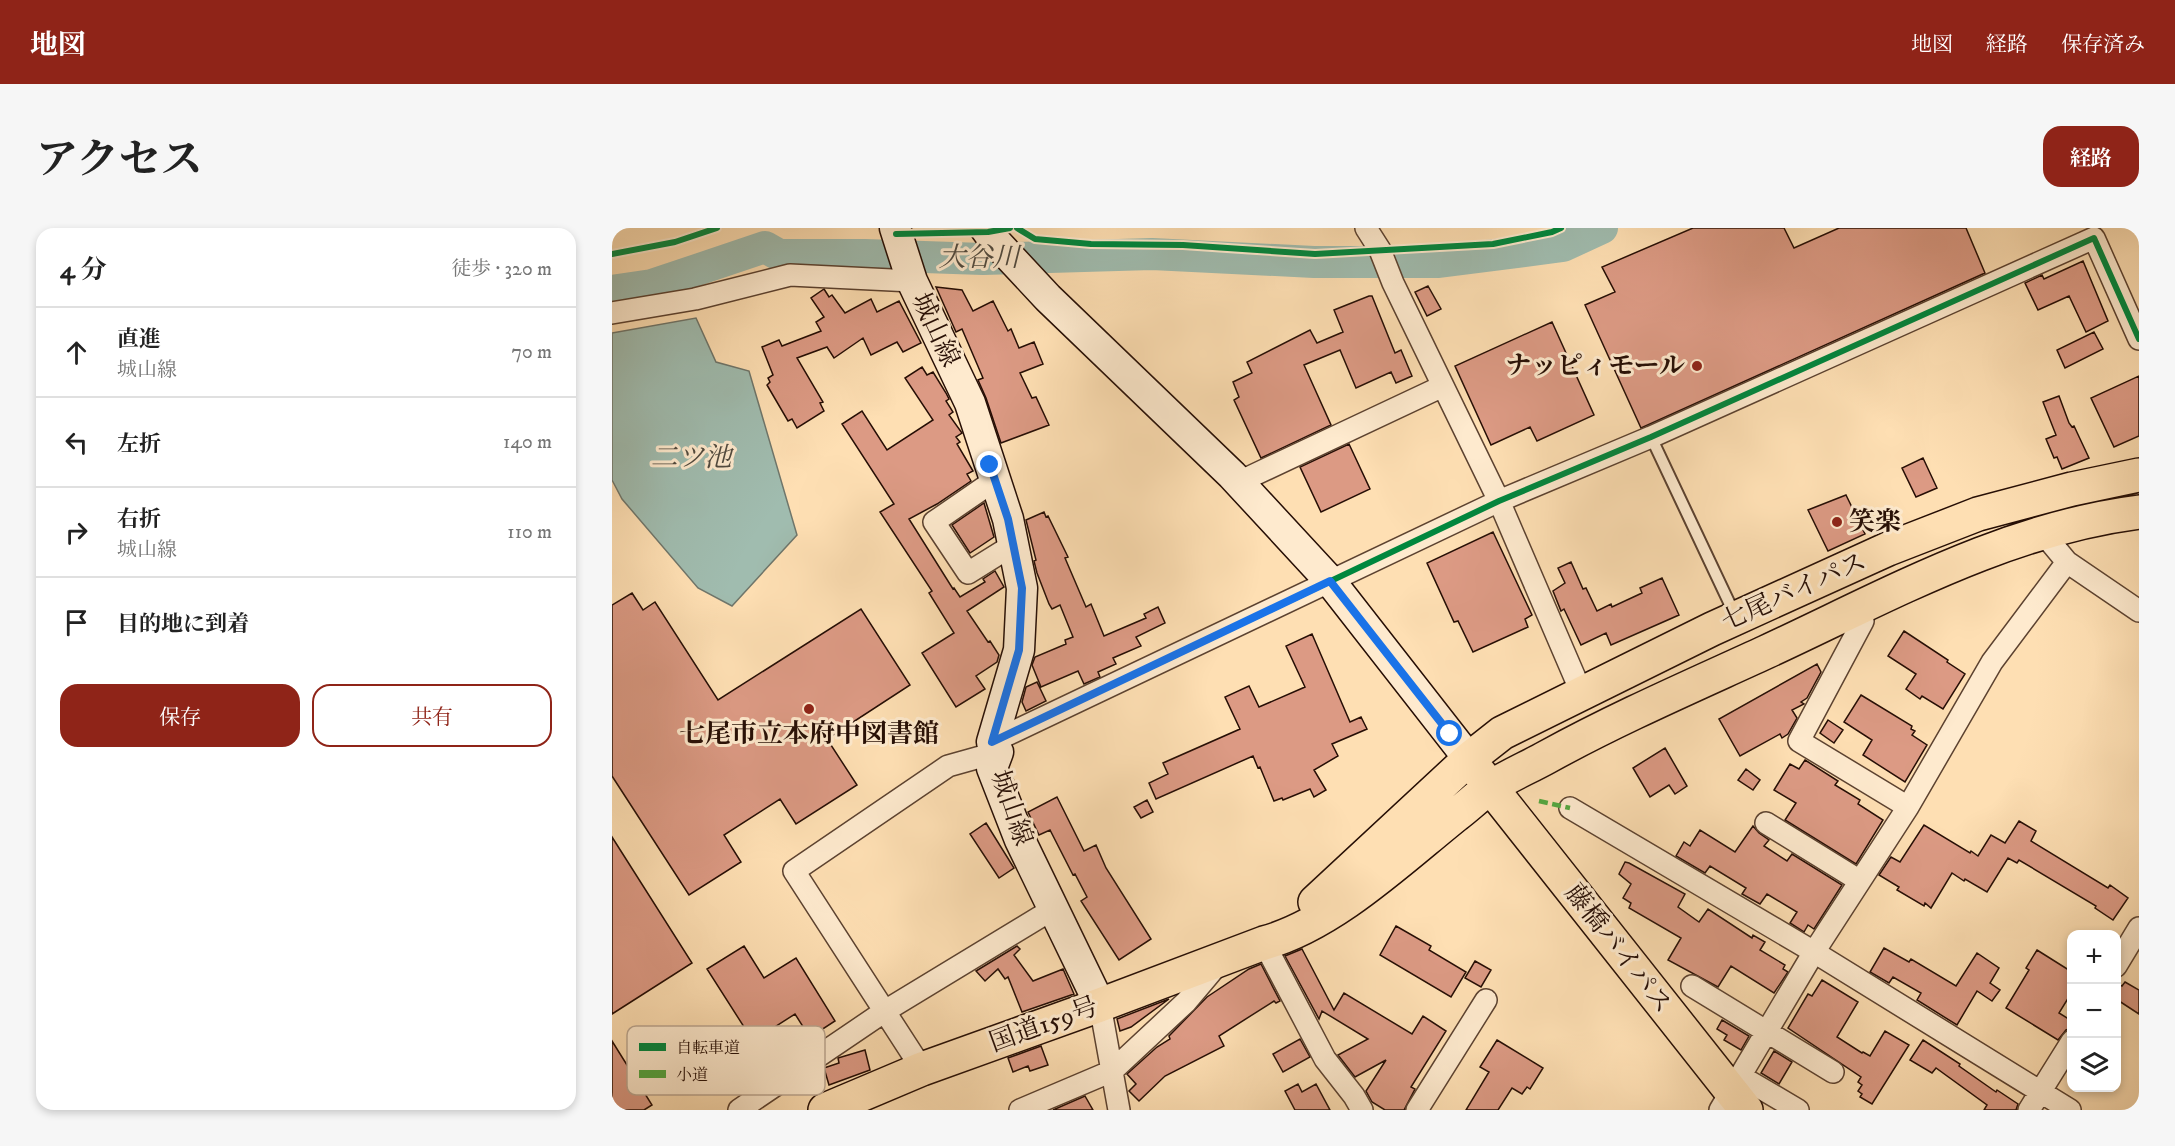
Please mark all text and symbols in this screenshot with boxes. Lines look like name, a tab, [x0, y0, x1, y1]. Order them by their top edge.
text: 地図	[30, 28, 86, 63]
text: 地図	[1911, 32, 1953, 58]
text: 経路	[1986, 32, 2028, 58]
text: 保存済み	[2061, 32, 2145, 58]
button: 経路	[2043, 126, 2139, 187]
text: アクセス	[36, 135, 203, 187]
water label: 大谷川	[939, 241, 1022, 275]
text: 4 分	[60, 254, 107, 287]
text: 徒歩 · 320 m	[451, 257, 552, 282]
street label: 城山線	[904, 288, 966, 372]
text: 直進	[117, 326, 161, 353]
icon: ahead	[60, 336, 93, 369]
text: 70 m	[511, 340, 552, 365]
place label: ナッピィモール	[1506, 350, 1685, 383]
text: 城山線	[117, 358, 177, 383]
marker: ナッピィモール	[1690, 359, 1704, 373]
icon: left	[60, 426, 93, 459]
text: 140 m	[503, 430, 552, 455]
text: 左折	[117, 431, 161, 458]
water label: 二ツ池	[651, 441, 734, 475]
route end	[976, 451, 1002, 477]
text: 右折	[117, 506, 161, 533]
place label: 笑楽	[1849, 506, 1901, 539]
marker: 笑楽	[1830, 515, 1844, 529]
icon: right	[60, 516, 93, 549]
text: 110 m	[507, 520, 552, 545]
text: 城山線	[117, 538, 177, 563]
street label: 七尾バイパス	[1716, 545, 1872, 639]
icon: arrive	[60, 606, 93, 639]
text: 目的地に到着	[117, 611, 249, 638]
button: 保存	[60, 684, 300, 747]
button: 共有	[312, 684, 552, 747]
marker: 七尾市立本府中図書館	[802, 702, 816, 716]
place label: 七尾市立本府中図書館	[679, 718, 939, 751]
route start	[1436, 720, 1462, 746]
street label: 城山線	[983, 766, 1039, 850]
street label: 藤橋バイパス	[1557, 878, 1679, 1020]
map controls	[2067, 930, 2121, 1092]
button: +	[2067, 930, 2121, 984]
button: −	[2067, 984, 2121, 1038]
street label: 国道159号	[985, 990, 1103, 1060]
legend	[627, 1026, 825, 1095]
text: 自転車道	[676, 1038, 740, 1058]
button: layers	[2067, 1038, 2121, 1092]
text: 小道	[676, 1065, 708, 1085]

